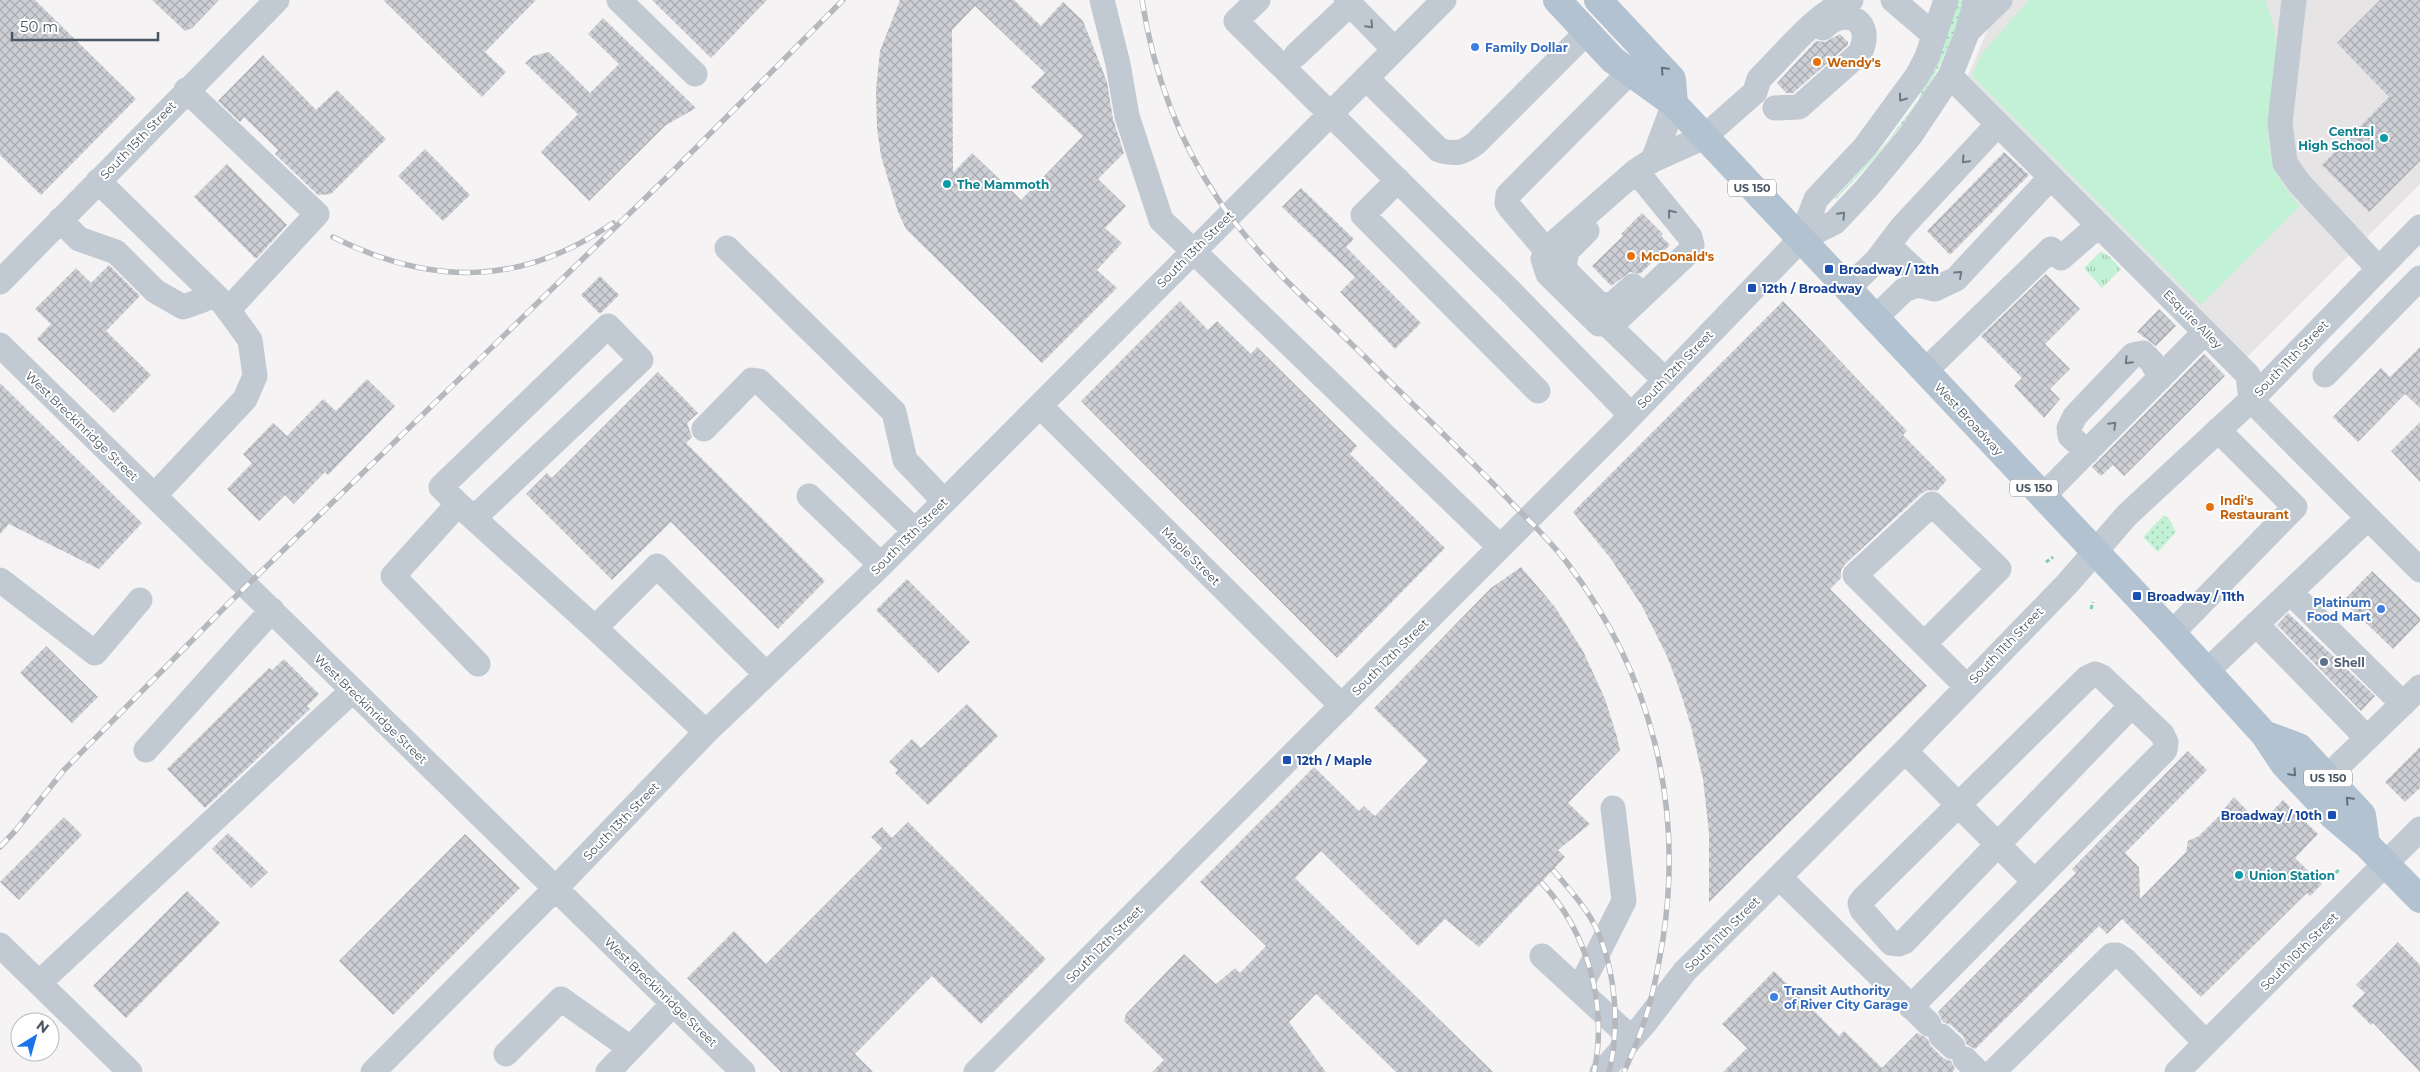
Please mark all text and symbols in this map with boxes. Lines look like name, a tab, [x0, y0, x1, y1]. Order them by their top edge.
scale bar	[12, 10, 159, 42]
text: 50 m	[20, 17, 58, 36]
one-way arrow	[1364, 19, 1373, 28]
place label: Family Dollar	[1485, 40, 1568, 55]
marker: Family Dollar	[1469, 41, 1481, 53]
place label: Wendy's	[1827, 55, 1881, 70]
marker: Wendy's	[1811, 56, 1823, 68]
one-way arrow	[1661, 67, 1670, 76]
one-way arrow	[1899, 93, 1908, 102]
street label: South 15th Street	[97, 98, 179, 182]
place label: Central High School	[2298, 124, 2374, 153]
marker: Central High School	[2378, 132, 2390, 144]
one-way arrow	[1962, 154, 1971, 163]
place label: The Mammoth	[957, 177, 1049, 192]
marker: The Mammoth	[941, 178, 953, 190]
road number: US 150	[1728, 180, 1776, 197]
street label: South 13th Street	[1153, 207, 1237, 291]
one-way arrow	[1668, 210, 1677, 219]
one-way arrow	[1836, 211, 1845, 220]
place label: McDonald's	[1641, 249, 1715, 264]
marker: McDonald's	[1625, 250, 1637, 262]
place label: Broadway / 12th	[1839, 262, 1939, 277]
marker: Broadway / 12th	[1823, 263, 1835, 275]
one-way arrow	[1954, 271, 1963, 280]
place label: 12th / Broadway	[1762, 281, 1863, 296]
marker: 12th / Broadway	[1746, 282, 1758, 294]
street label: Esquire Alley	[2160, 286, 2226, 352]
street label: South 11th Street	[2251, 317, 2331, 399]
street label: South 12th Street	[1634, 327, 1716, 411]
one-way arrow	[2125, 356, 2134, 365]
street label: West Breckinridge Street	[23, 368, 142, 484]
street label: West Broadway	[1932, 380, 2007, 459]
one-way arrow	[2108, 422, 2117, 431]
road number: US 150	[2010, 479, 2058, 496]
place label: Indi's Restaurant	[2220, 493, 2290, 522]
street label: South 13th Street	[867, 494, 951, 578]
marker: Indi's Restaurant	[2204, 501, 2216, 513]
street label: Maple Street	[1159, 524, 1223, 588]
place label: Broadway / 11th	[2147, 589, 2245, 604]
marker: Broadway / 11th	[2131, 590, 2143, 602]
place label: Platinum Food Mart	[2307, 595, 2372, 624]
marker: Platinum Food Mart	[2375, 603, 2387, 615]
street label: South 11th Street	[1966, 604, 2046, 686]
street label: South 12th Street	[1348, 615, 1432, 699]
street label: West Breckinridge Street	[312, 651, 431, 767]
place label: Shell	[2334, 655, 2365, 670]
marker: Shell	[2318, 656, 2330, 668]
place label: 12th / Maple	[1297, 753, 1373, 768]
marker: 12th / Maple	[1281, 754, 1293, 766]
one-way arrow	[2287, 768, 2296, 777]
road number: US 150	[2304, 770, 2352, 786]
street label: South 13th Street	[580, 779, 662, 863]
one-way arrow	[2346, 797, 2355, 806]
place label: Broadway / 10th	[2221, 808, 2322, 823]
marker: Broadway / 10th	[2326, 809, 2338, 821]
place label: Union Station	[2249, 868, 2335, 883]
marker: Union Station	[2233, 869, 2245, 881]
street label: South 11th Street	[1681, 893, 1763, 975]
street label: South 12th Street	[1062, 902, 1146, 986]
street label: South 10th Street	[2257, 909, 2341, 993]
street label: West Breckinridge Street	[602, 934, 721, 1050]
place label: Transit Authority of River City Garage	[1784, 983, 1908, 1012]
marker: Transit Authority of River City Garage	[1768, 991, 1780, 1003]
north arrow	[10, 1012, 60, 1062]
text: N	[33, 1016, 53, 1037]

